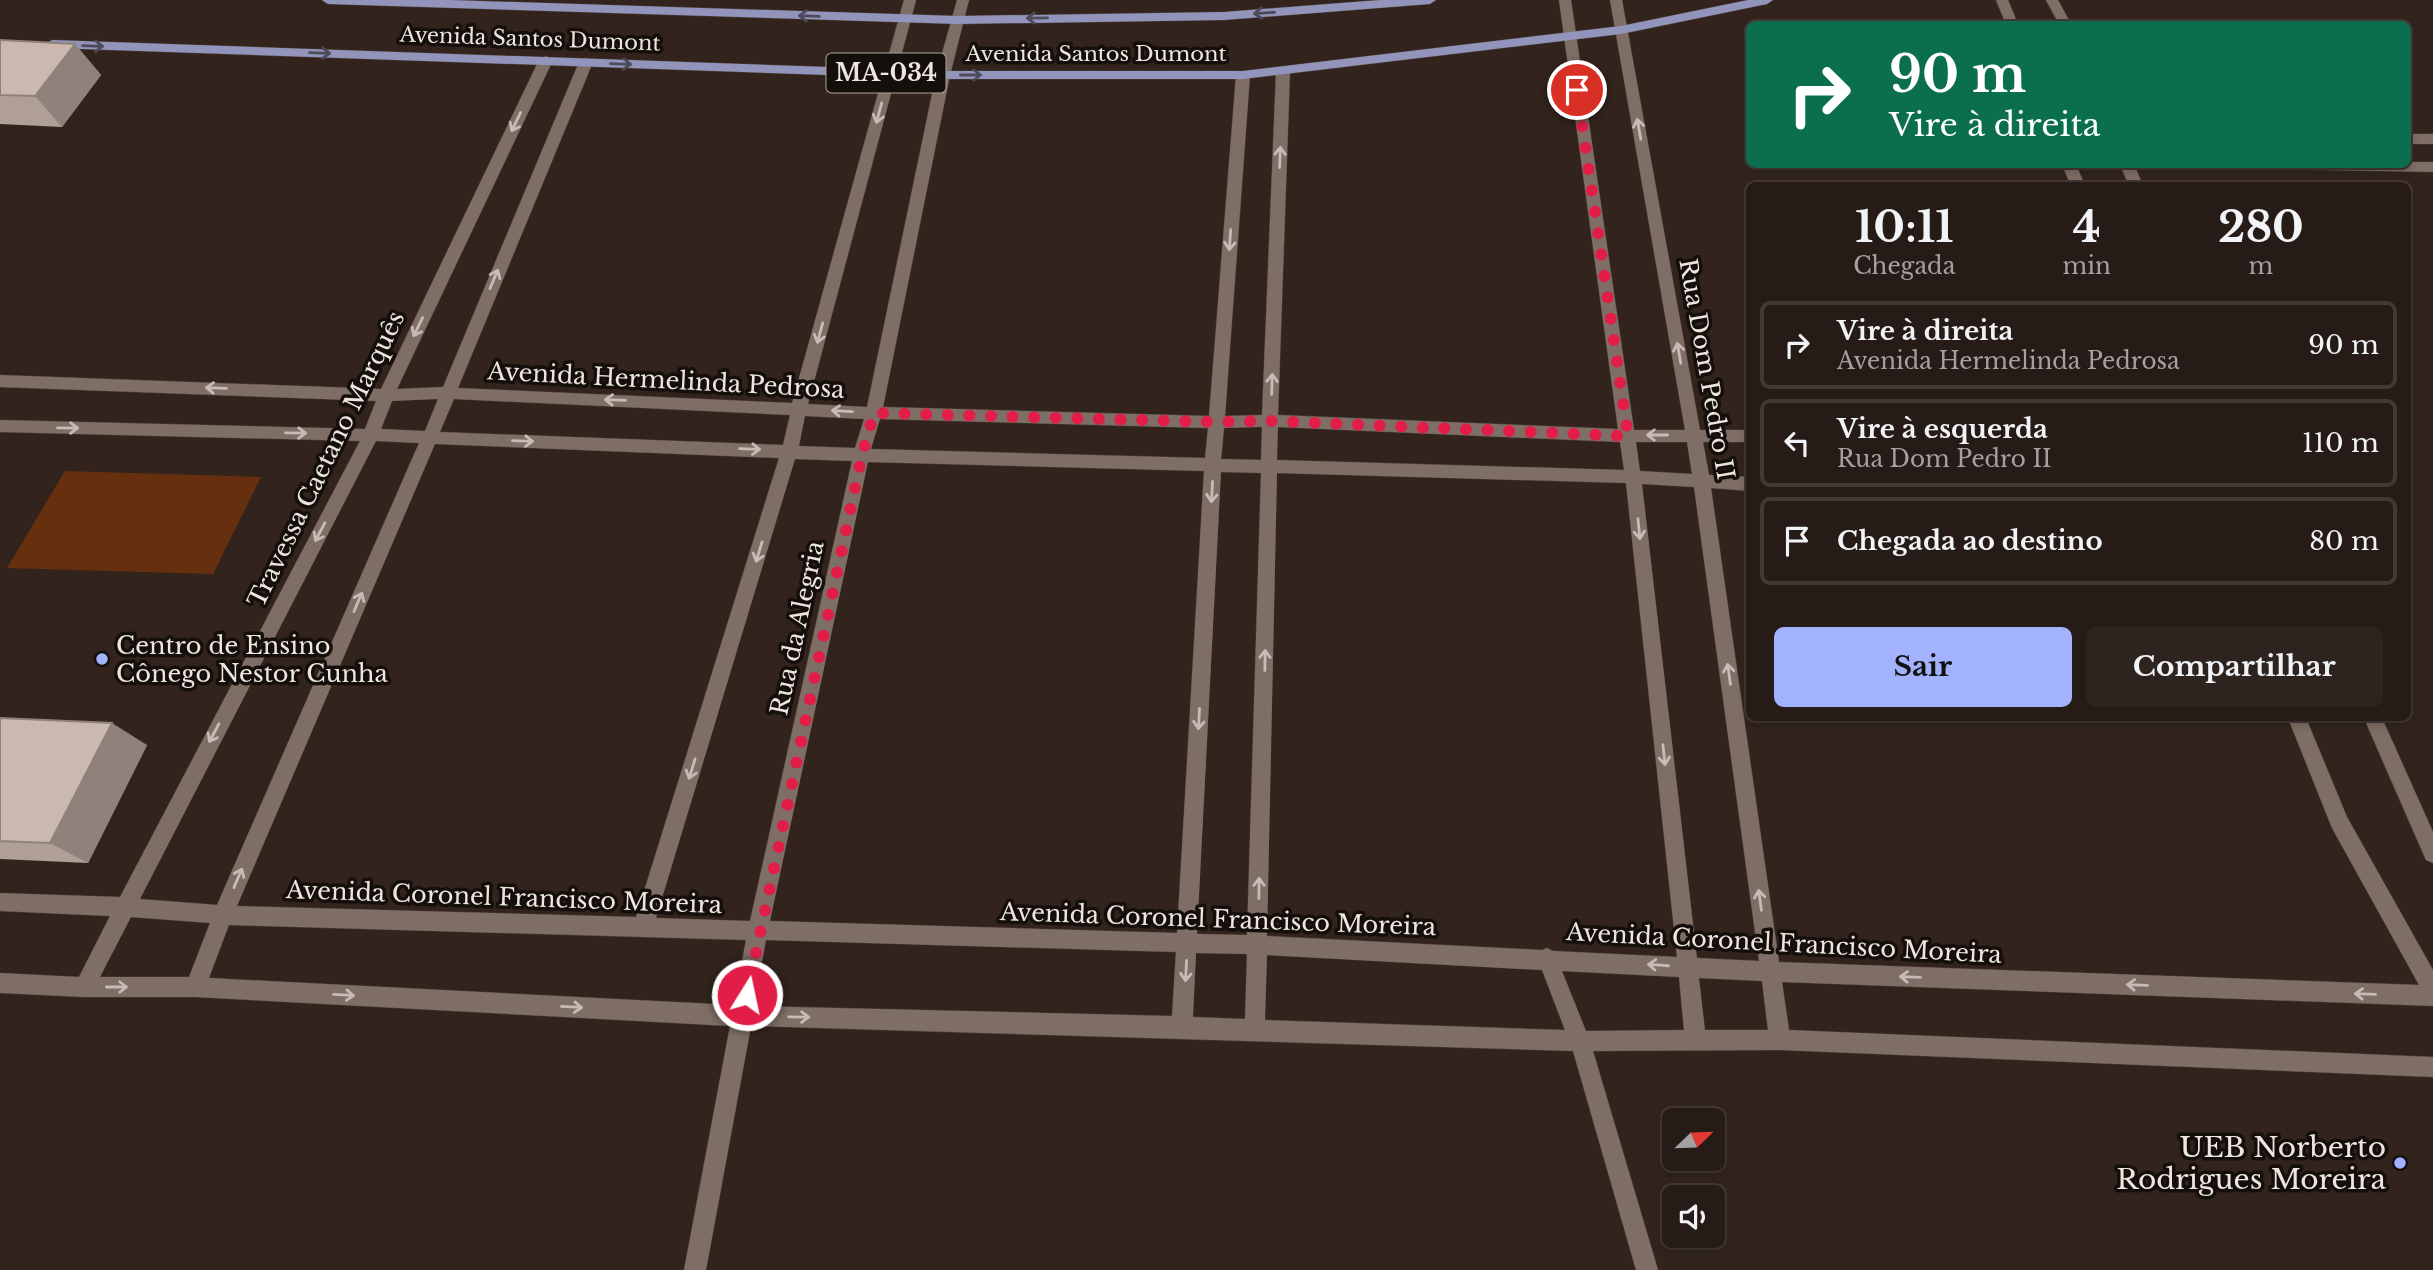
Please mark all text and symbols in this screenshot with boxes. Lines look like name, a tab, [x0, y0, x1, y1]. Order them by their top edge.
one-way arrow	[1253, 7, 1276, 20]
one-way arrow	[798, 9, 821, 23]
one-way arrow	[1025, 12, 1048, 25]
street label: Avenida Santos Dumont	[398, 21, 661, 57]
one-way arrow	[81, 39, 104, 52]
street label: Avenida Santos Dumont	[965, 41, 1226, 67]
text: 90 m	[1889, 44, 2026, 105]
one-way arrow	[308, 46, 331, 59]
icon: right	[1774, 49, 1865, 140]
road number: MA-034	[826, 54, 945, 92]
one-way arrow	[609, 57, 632, 70]
pin	[1547, 60, 1607, 120]
one-way arrow	[959, 68, 982, 82]
icon: arrive	[1558, 71, 1596, 109]
one-way arrow	[872, 102, 885, 124]
text: Vire à direita	[1889, 105, 2100, 145]
one-way arrow	[509, 111, 522, 132]
one-way arrow	[1632, 118, 1645, 141]
one-way arrow	[1273, 145, 1286, 168]
text: 10:11	[1855, 201, 1954, 253]
text: 4	[2073, 201, 2101, 253]
text: 280	[2218, 201, 2304, 253]
one-way arrow	[1223, 229, 1236, 251]
text: Chegada	[1853, 252, 1955, 280]
text: min	[2063, 252, 2111, 280]
text: m	[2249, 252, 2273, 280]
street label: Rua Dom Pedro II	[1673, 256, 1741, 482]
one-way arrow	[489, 269, 502, 291]
street label: Travessa Caetano Marquês	[241, 306, 411, 612]
text: Vire à direita	[1837, 315, 2013, 347]
one-way arrow	[411, 316, 424, 337]
one-way arrow	[812, 321, 825, 343]
icon: right	[1778, 326, 1816, 364]
text: 90 m	[2308, 329, 2379, 361]
one-way arrow	[1672, 342, 1685, 365]
text: Avenida Hermelinda Pedrosa	[1837, 347, 2180, 375]
street label: Avenida Hermelinda Pedrosa	[486, 356, 846, 404]
one-way arrow	[1265, 373, 1278, 396]
one-way arrow	[205, 382, 228, 395]
one-way arrow	[604, 394, 627, 407]
one-way arrow	[831, 404, 854, 417]
text: Vire à esquerda	[1837, 413, 2048, 445]
one-way arrow	[56, 421, 79, 434]
icon: left	[1778, 424, 1816, 462]
one-way arrow	[284, 426, 307, 440]
text: 110 m	[2302, 427, 2379, 459]
one-way arrow	[1646, 428, 1669, 442]
one-way arrow	[511, 434, 534, 447]
one-way arrow	[739, 442, 762, 455]
text: Rua Dom Pedro II	[1837, 445, 2052, 473]
one-way arrow	[1205, 480, 1218, 503]
one-way arrow	[1632, 517, 1645, 539]
one-way arrow	[313, 521, 326, 542]
icon: arrive	[1778, 522, 1816, 560]
text: Chegada ao destino	[1837, 525, 2103, 557]
text: 80 m	[2309, 525, 2379, 557]
street label: Rua da Alegria	[764, 538, 830, 718]
one-way arrow	[751, 540, 764, 562]
one-way arrow	[353, 592, 366, 613]
button: Sair	[1774, 627, 2072, 707]
button: Compartilhar	[2086, 627, 2383, 707]
place label: Centro de Ensino Cônego Nestor Cunha	[116, 631, 389, 688]
one-way arrow	[1258, 649, 1272, 672]
marker: Centro de Ensino Cônego Nestor Cunha	[94, 651, 110, 667]
one-way arrow	[1722, 663, 1735, 686]
one-way arrow	[1193, 707, 1206, 730]
one-way arrow	[207, 722, 221, 743]
one-way arrow	[1658, 743, 1671, 765]
one-way arrow	[685, 758, 698, 780]
one-way arrow	[233, 868, 246, 889]
street label: Avenida Coronel Francisco Moreira	[284, 875, 723, 919]
one-way arrow	[1253, 877, 1266, 900]
one-way arrow	[1754, 889, 1767, 912]
street label: Avenida Coronel Francisco Moreira	[998, 897, 1437, 941]
street label: Avenida Coronel Francisco Moreira	[1564, 917, 2003, 969]
position arrow	[710, 958, 784, 1032]
one-way arrow	[1179, 959, 1192, 982]
one-way arrow	[1647, 959, 1670, 972]
one-way arrow	[1899, 970, 1922, 983]
one-way arrow	[2126, 979, 2149, 992]
one-way arrow	[105, 980, 128, 994]
one-way arrow	[2354, 987, 2377, 1000]
one-way arrow	[333, 988, 356, 1001]
one-way arrow	[560, 1000, 583, 1013]
one-way arrow	[787, 1011, 810, 1024]
north arrow	[1662, 1108, 1726, 1171]
map controls	[1662, 1108, 1725, 1248]
place label: UEB Norberto Rodrigues Moreira	[2116, 1130, 2386, 1197]
marker: UEB Norberto Rodrigues Moreira	[2392, 1155, 2408, 1171]
button: sound	[1662, 1185, 1725, 1248]

